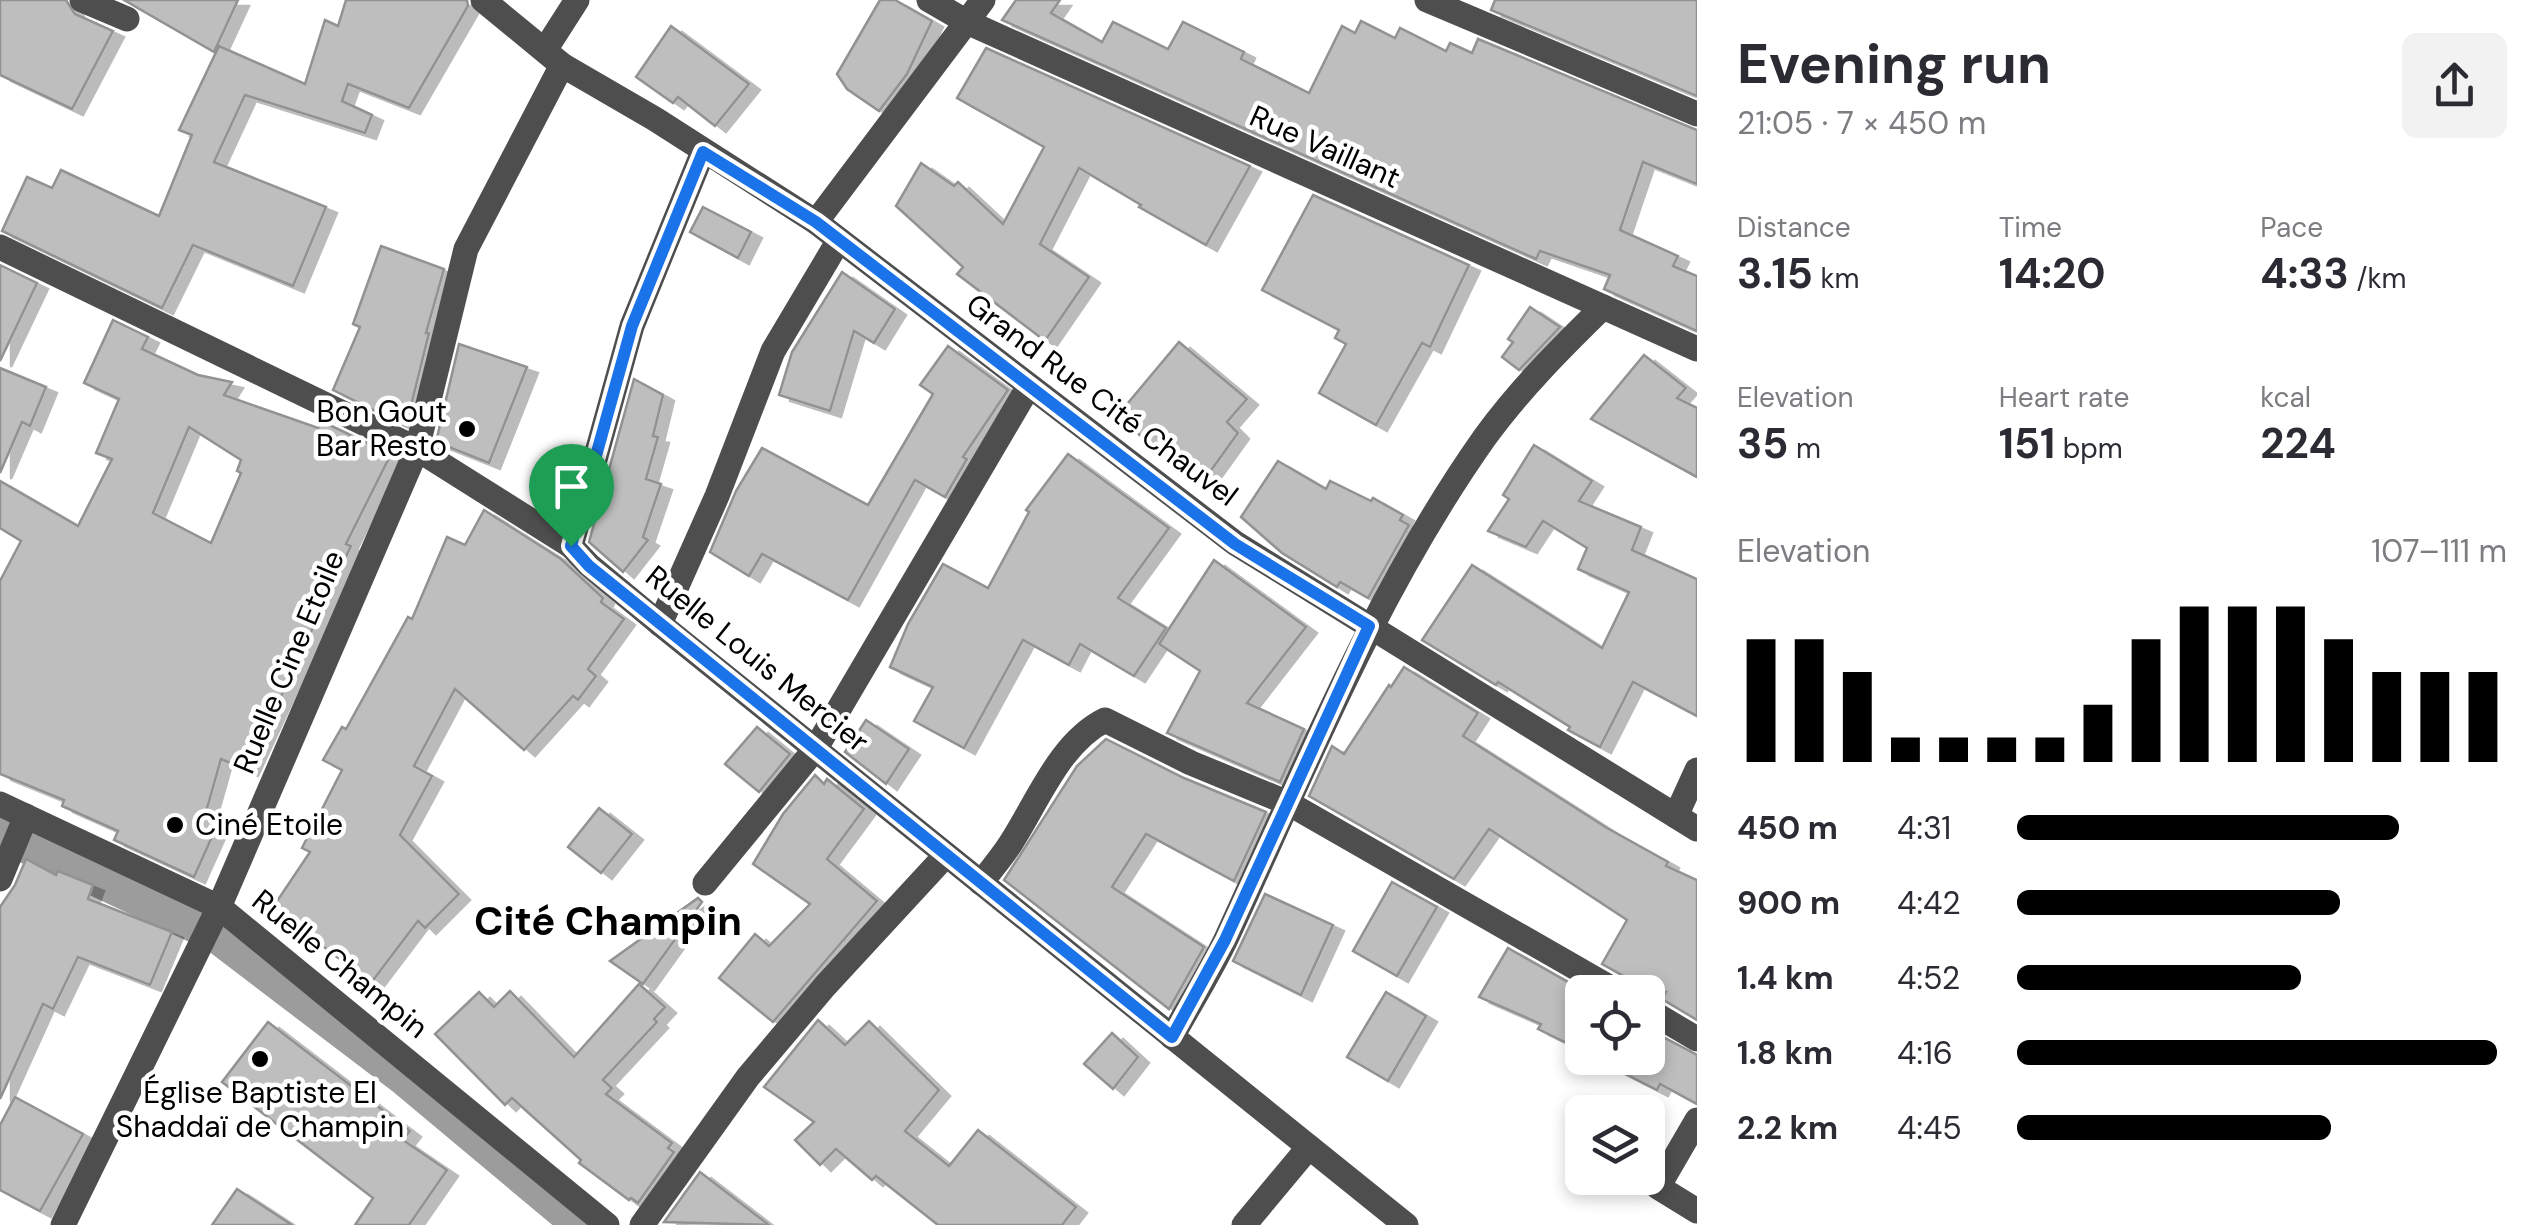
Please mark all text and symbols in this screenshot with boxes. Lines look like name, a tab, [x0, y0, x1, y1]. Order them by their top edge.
text: Evening run	[1737, 28, 2051, 100]
button: share	[2402, 33, 2507, 138]
street label: Rue Vaillant	[1244, 96, 1407, 197]
text: 21:05 · 7 × 450 m	[1737, 102, 1986, 144]
text: Distance	[1737, 209, 1851, 246]
text: Time	[1999, 209, 2062, 246]
text: Pace	[2260, 209, 2323, 246]
text: 3.15	[1737, 246, 1813, 301]
text: 14:20	[1999, 246, 2106, 301]
text: 4:33	[2260, 246, 2349, 301]
text: km	[1813, 260, 1859, 297]
text: /km	[2349, 260, 2406, 297]
street label: Grand Rue Cité Chauvel	[959, 285, 1246, 515]
text: Elevation	[1737, 379, 1854, 416]
text: Heart rate	[1999, 379, 2129, 416]
text: kcal	[2260, 379, 2311, 416]
place label: Bon Gout Bar Resto	[316, 392, 447, 465]
text: 35	[1737, 416, 1788, 471]
text: 151	[1999, 416, 2055, 471]
text: 224	[2260, 416, 2336, 471]
marker: Bon Gout Bar Resto	[456, 418, 478, 440]
text: m	[1788, 430, 1821, 467]
text: bpm	[2055, 430, 2123, 467]
pin	[529, 444, 614, 547]
icon: arrive	[544, 459, 599, 514]
text: Elevation	[1737, 530, 1870, 572]
text: 107–111 m	[2371, 530, 2507, 572]
street label: Ruelle Cine Etoile	[224, 544, 353, 779]
street label: Ruelle Louis Mercier	[638, 557, 877, 761]
place label: Ciné Etoile	[195, 805, 343, 844]
text: 450 m	[1737, 807, 1838, 849]
text: 4:31	[1897, 807, 1951, 849]
marker: Ciné Etoile	[164, 814, 186, 836]
street label: Ruelle Champin	[244, 881, 436, 1047]
text: 900 m	[1737, 882, 1840, 924]
text: 4:42	[1897, 882, 1961, 924]
district label: Cité Champin	[474, 895, 742, 947]
text: 1.4 km	[1737, 957, 1834, 999]
text: 4:52	[1897, 957, 1960, 999]
map controls	[1565, 975, 1665, 1195]
button: locate	[1565, 975, 1665, 1075]
text: 1.8 km	[1737, 1032, 1833, 1074]
text: 4:16	[1897, 1032, 1953, 1074]
marker: Église Baptiste El Shaddaï de Champin	[249, 1048, 271, 1070]
place label: Église Baptiste El Shaddaï de Champin	[116, 1073, 404, 1146]
button: layers	[1565, 1095, 1665, 1195]
text: 2.2 km	[1737, 1107, 1838, 1149]
text: 4:45	[1897, 1107, 1962, 1149]

